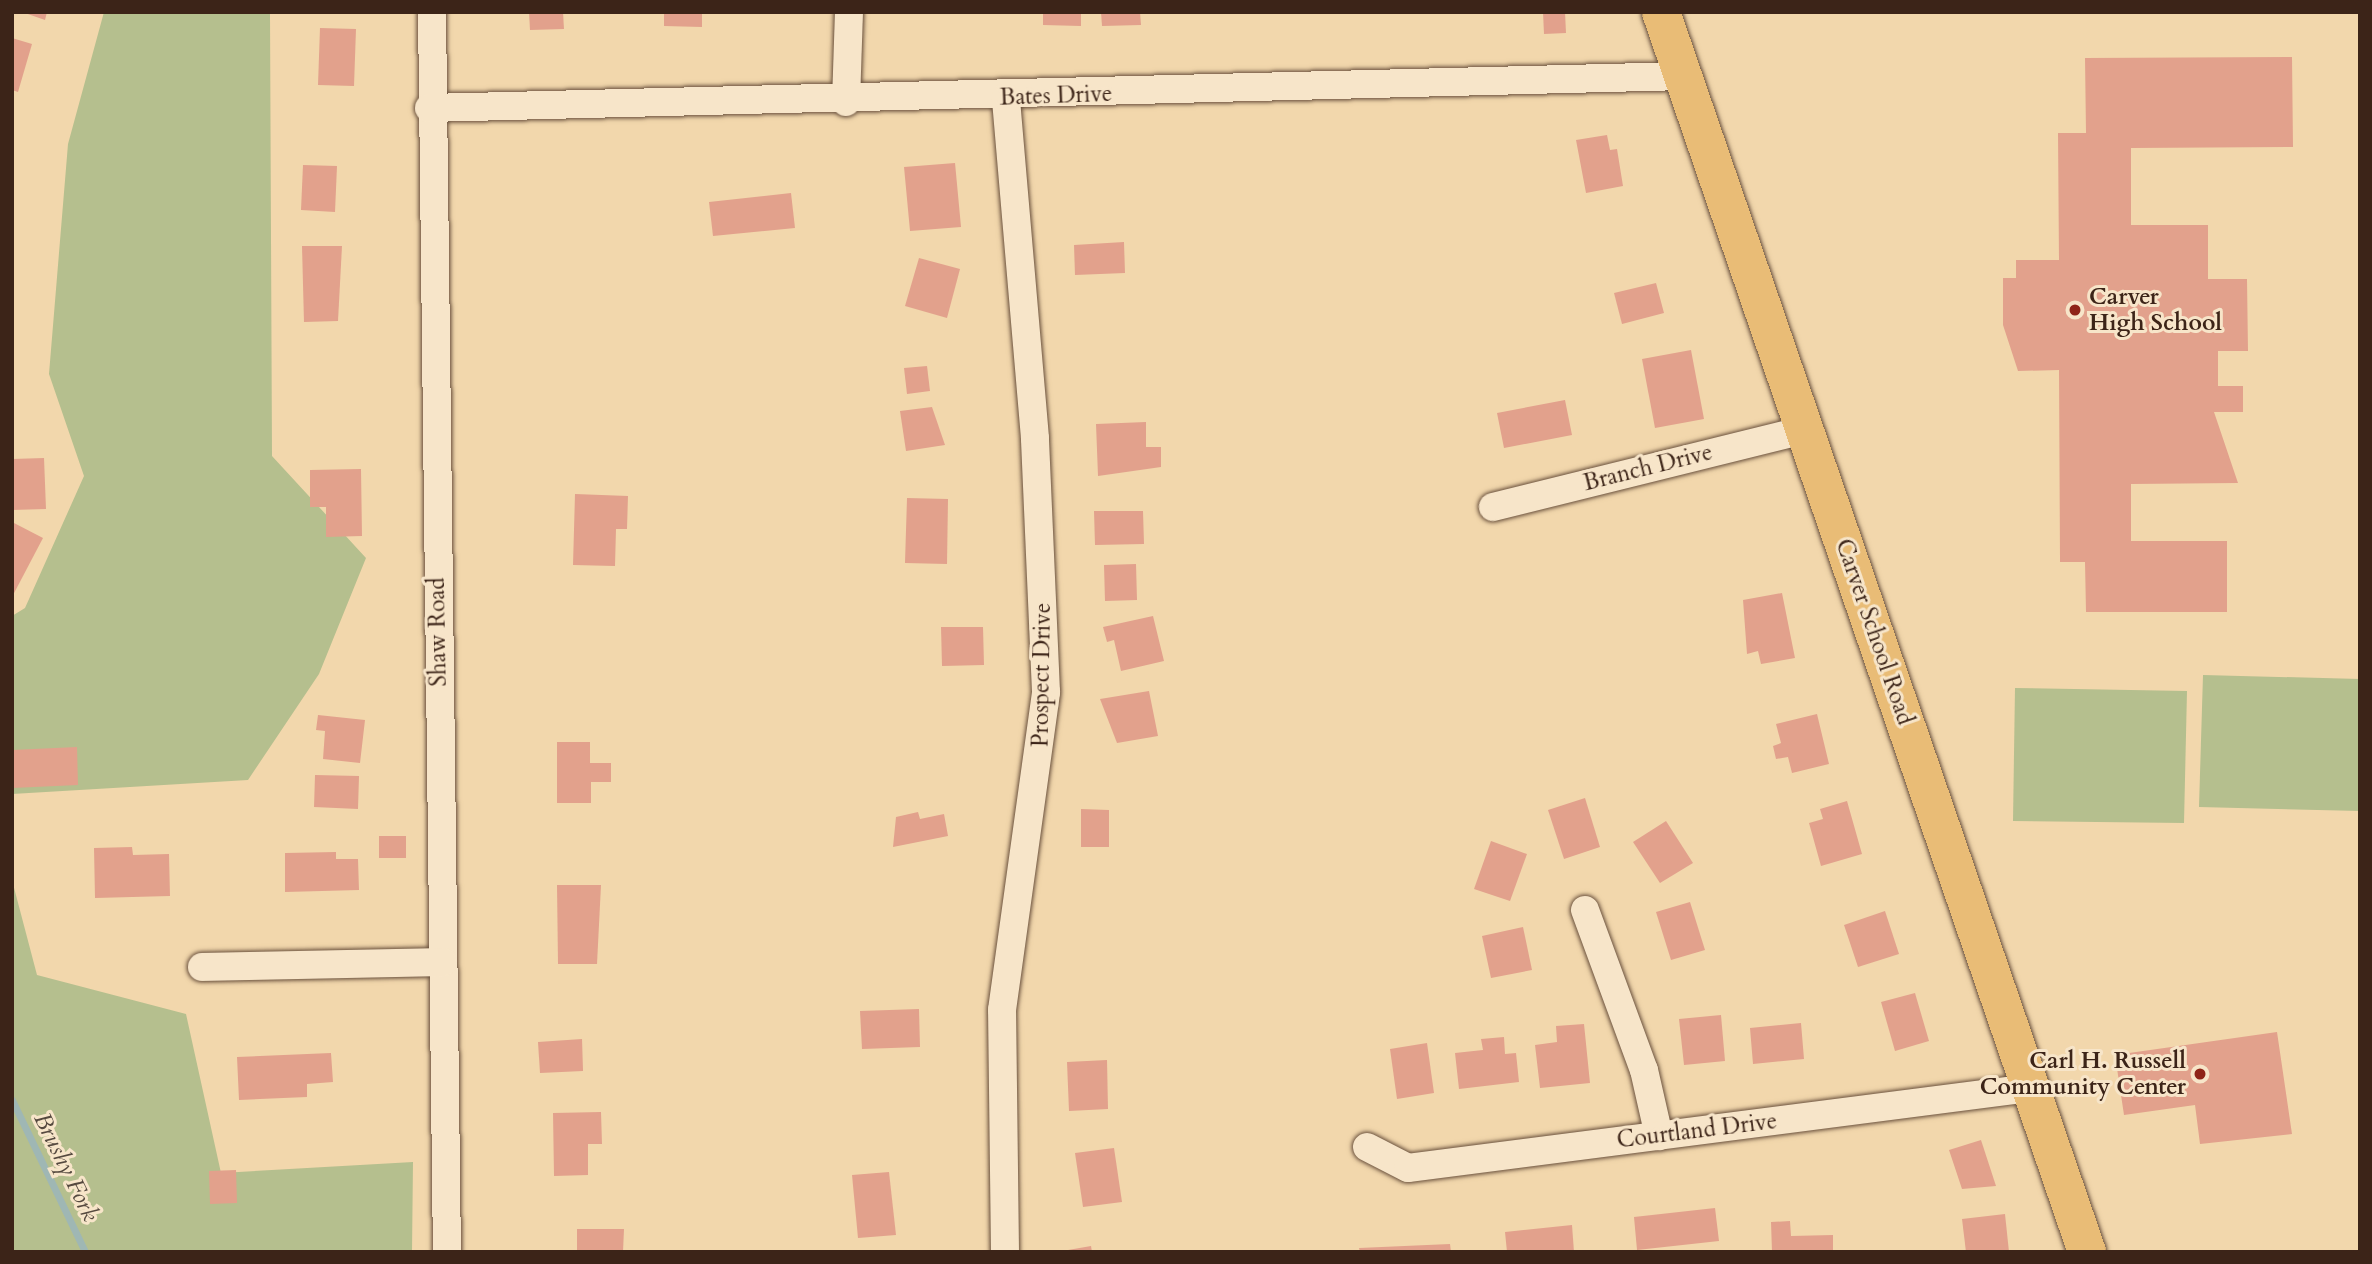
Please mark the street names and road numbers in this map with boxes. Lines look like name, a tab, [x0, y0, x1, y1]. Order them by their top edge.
street label: Bates Drive	[999, 80, 1113, 112]
street label: Branch Drive	[1581, 439, 1715, 497]
street label: Carver School Road	[1829, 535, 1919, 729]
street label: Shaw Road	[423, 577, 453, 687]
street label: Prospect Drive	[1027, 603, 1057, 747]
street label: Courtland Drive	[1615, 1107, 1779, 1155]

